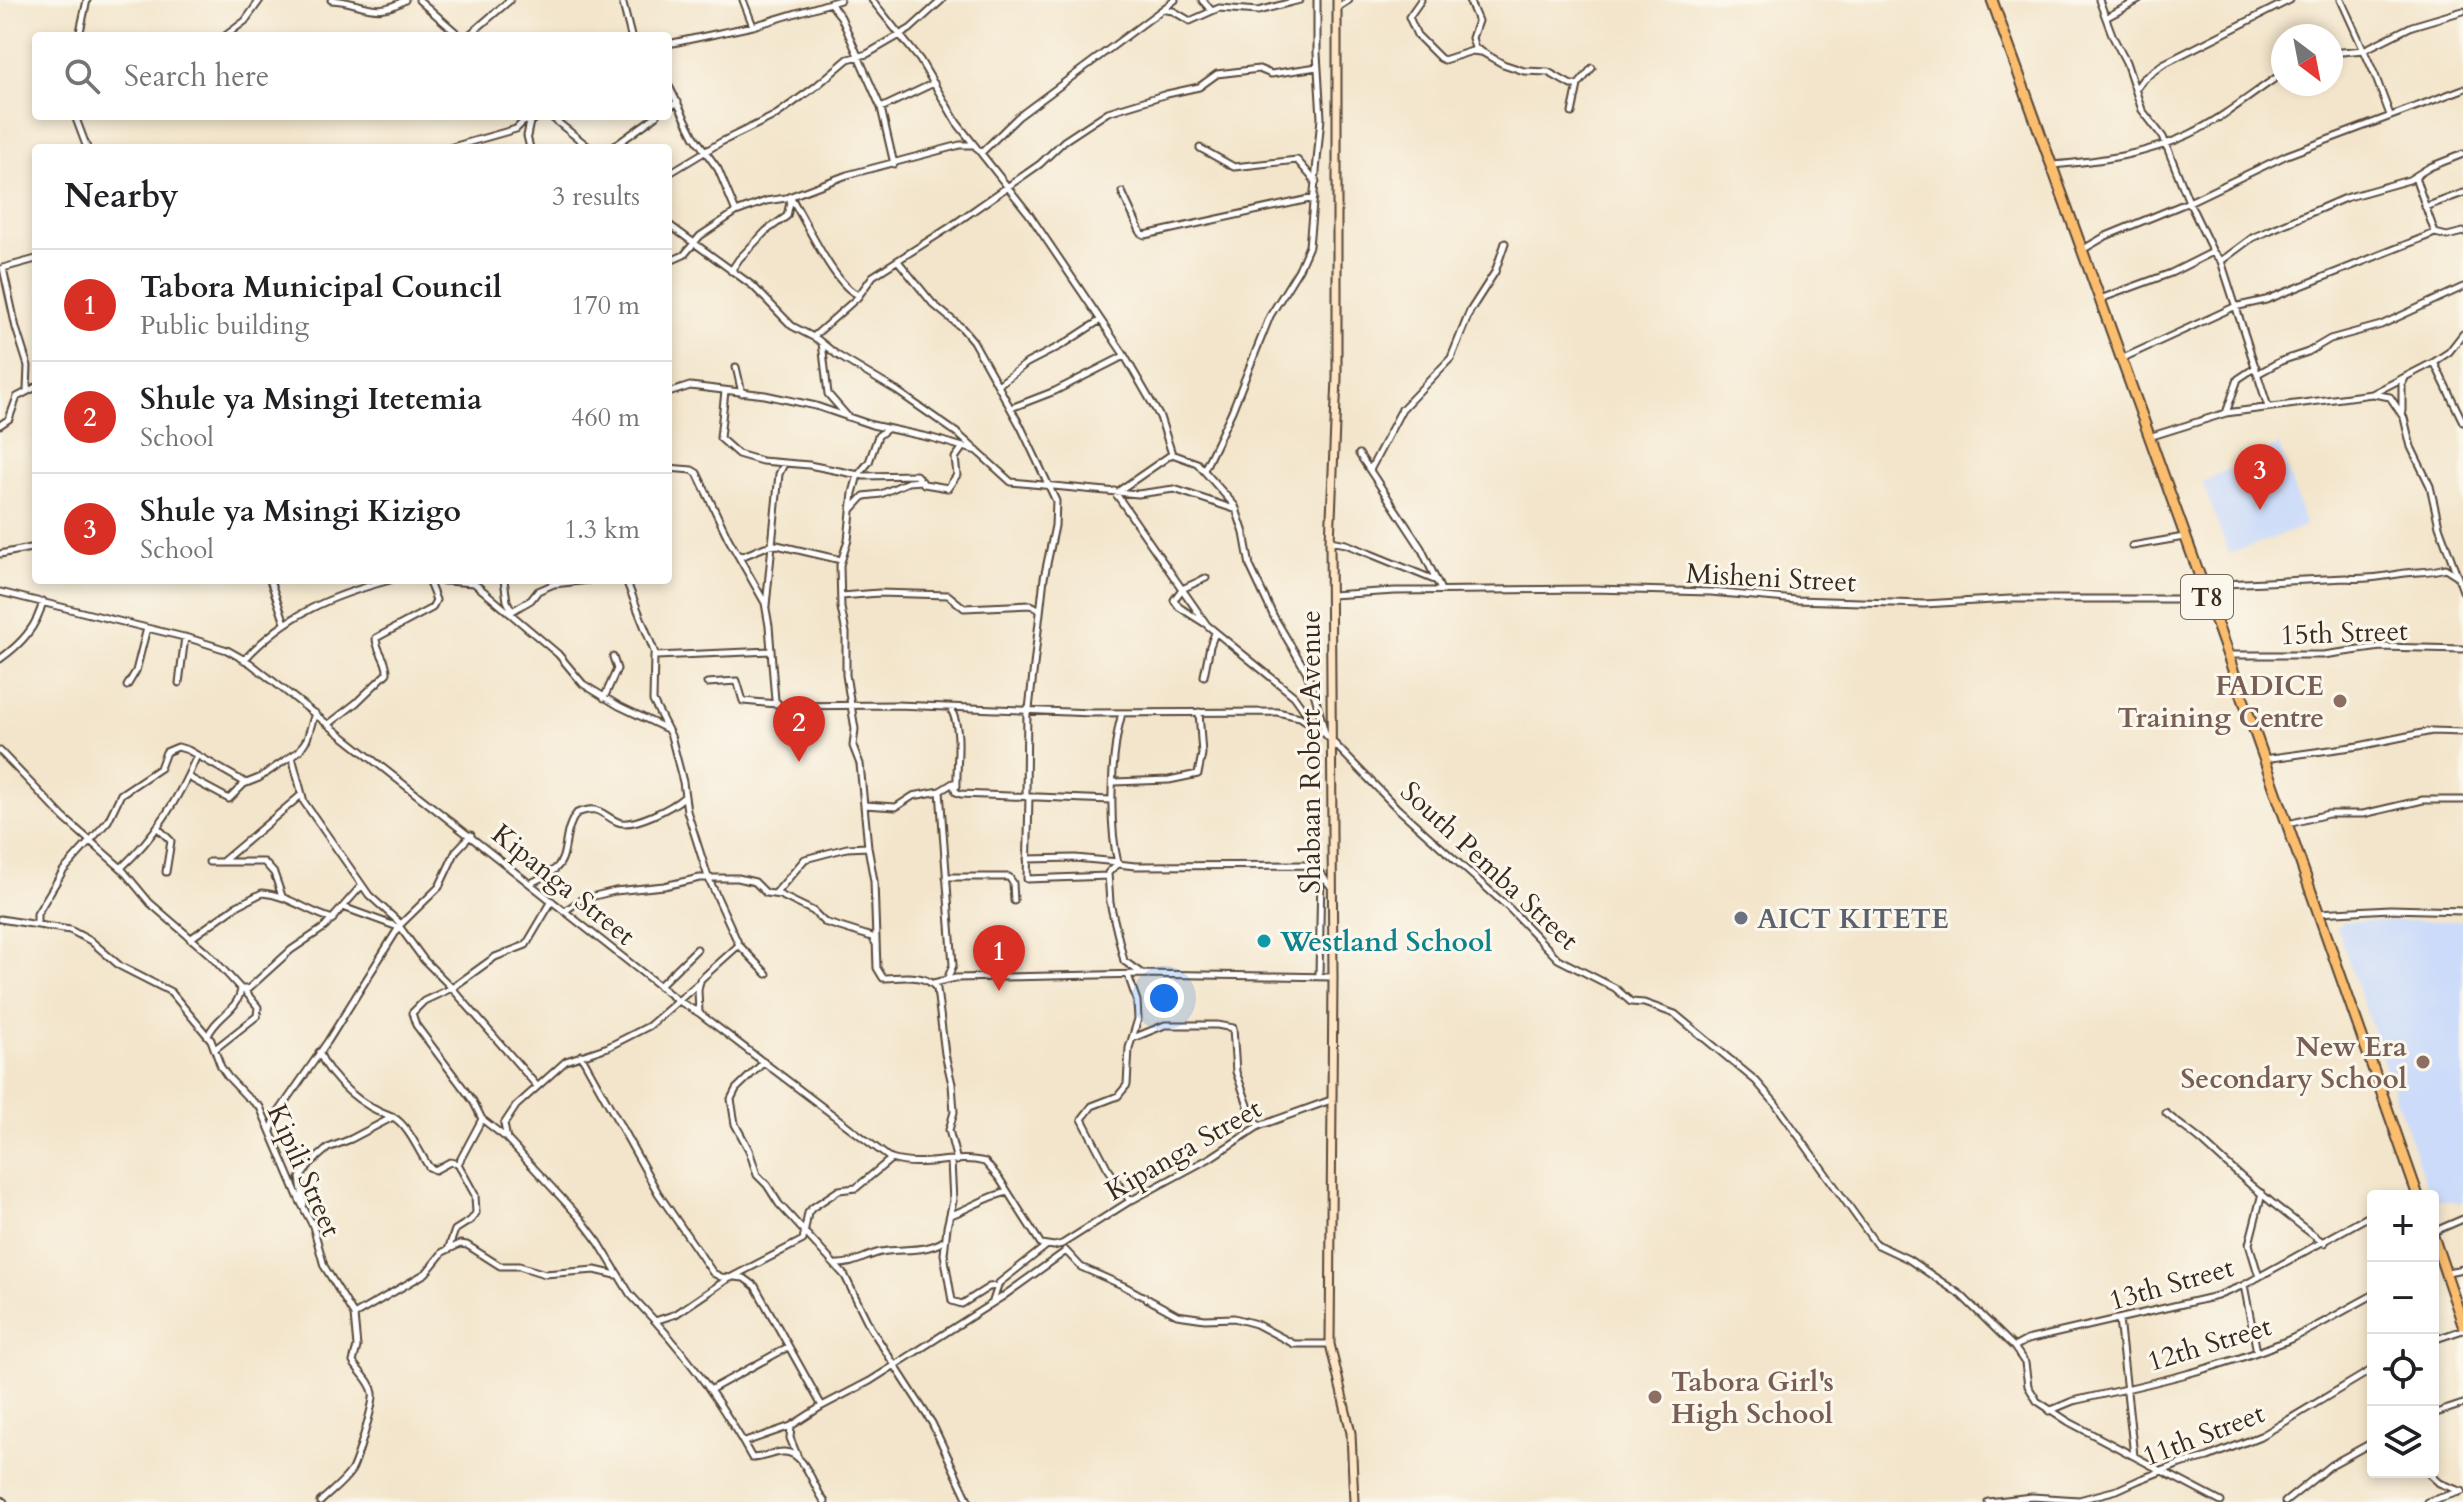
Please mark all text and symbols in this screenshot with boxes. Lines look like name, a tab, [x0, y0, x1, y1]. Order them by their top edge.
north arrow	[2271, 24, 2343, 96]
search box	[32, 32, 672, 120]
icon: search	[60, 54, 104, 98]
text: Search here	[124, 56, 269, 97]
text: Nearby	[64, 173, 179, 219]
text: 3 results	[552, 179, 640, 214]
text: Tabora Municipal Council	[140, 267, 502, 308]
text: 1	[83, 288, 97, 323]
text: 170 m	[571, 288, 640, 323]
text: Public building	[140, 308, 309, 343]
text: Shule ya Msingi Itetemia	[140, 379, 482, 420]
text: 2	[83, 400, 97, 435]
text: 460 m	[571, 400, 640, 435]
text: School	[140, 420, 214, 455]
pin: 3	[2234, 444, 2286, 510]
text: Shule ya Msingi Kizigo	[140, 491, 461, 532]
text: 3	[83, 512, 97, 547]
text: 1.3 km	[564, 512, 640, 547]
text: School	[140, 532, 214, 567]
street label: Misheni Street	[1685, 555, 1857, 601]
road number: T8	[2181, 575, 2233, 619]
street label: Shabaan Robert Avenue	[1292, 610, 1330, 894]
street label: 15th Street	[2280, 612, 2409, 654]
place label: FADICE Training Centre	[2117, 667, 2324, 737]
marker: FADICE Training Centre	[2331, 692, 2349, 710]
pin: 2	[773, 696, 825, 762]
street label: South Pemba Street	[1392, 773, 1587, 959]
street label: Kipanga Street	[484, 815, 643, 954]
place label: AICT KITETE	[1757, 900, 1949, 938]
marker: AICT KITETE	[1732, 909, 1750, 927]
place label: Westland School	[1279, 923, 1493, 961]
pin: 1	[973, 925, 1025, 991]
marker: Westland School	[1255, 932, 1273, 950]
your location	[1144, 978, 1184, 1018]
place label: New Era Secondary School	[2180, 1028, 2407, 1098]
marker: New Era Secondary School	[2414, 1053, 2432, 1071]
street label: Kipanga Street	[1099, 1090, 1269, 1210]
street label: Kipili Street	[258, 1098, 350, 1243]
map controls	[2367, 1190, 2439, 1478]
button: +	[2367, 1190, 2439, 1262]
street label: 13th Street	[2105, 1248, 2238, 1320]
button: −	[2367, 1262, 2439, 1334]
street label: 12th Street	[2143, 1307, 2276, 1381]
button: locate	[2367, 1334, 2439, 1406]
place label: Tabora Girl's High School	[1671, 1363, 1834, 1433]
marker: Tabora Girl's High School	[1646, 1388, 1664, 1406]
street label: 11th Street	[2137, 1394, 2270, 1476]
button: layers	[2367, 1406, 2439, 1478]

